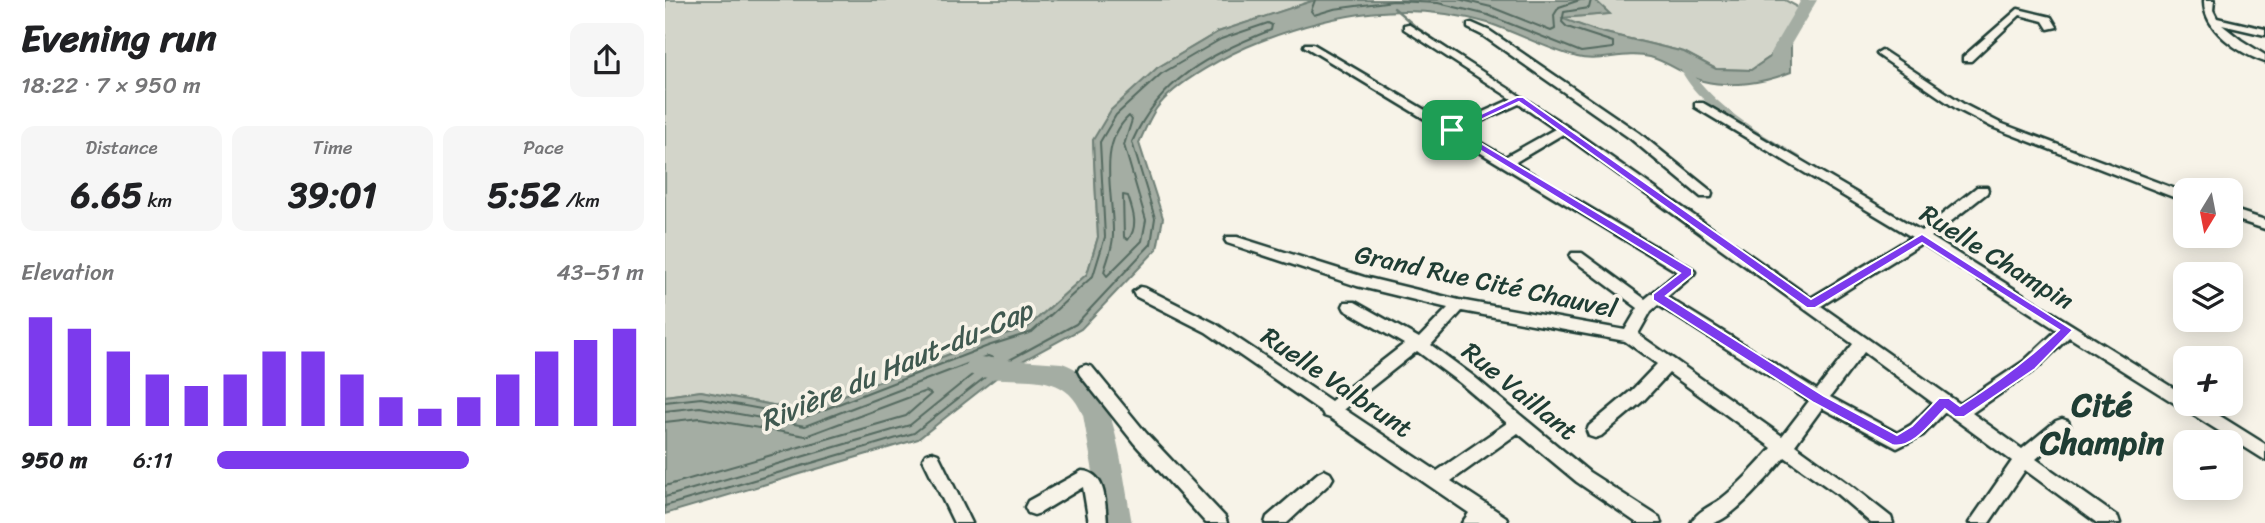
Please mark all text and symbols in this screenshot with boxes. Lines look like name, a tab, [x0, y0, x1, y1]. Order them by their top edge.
text: Evening run	[21, 5, 217, 72]
button: share	[570, 23, 644, 97]
text: 18:22 · 7 × 950 m	[21, 65, 201, 106]
pin	[1422, 100, 1482, 160]
icon: arrive	[1433, 111, 1471, 149]
text: Distance	[85, 131, 158, 164]
text: Time	[312, 131, 353, 164]
text: Pace	[523, 131, 564, 164]
text: 6.65	[71, 164, 143, 226]
text: 39:01	[288, 164, 377, 226]
text: 5:52	[487, 164, 561, 226]
north arrow	[2173, 178, 2243, 248]
map controls	[2173, 178, 2243, 500]
text: km	[143, 184, 172, 217]
text: /km	[561, 184, 600, 217]
street label: Ruelle Champin	[1911, 191, 2083, 323]
street label: Grand Rue Cité Chauvel	[1350, 231, 1622, 331]
text: Elevation	[21, 252, 114, 293]
text: 43–51 m	[556, 252, 644, 293]
button: layers	[2173, 262, 2243, 332]
water label: Rivière du Haut-du-Cap	[752, 285, 1042, 445]
street label: Ruelle Valbrunt	[1251, 314, 1423, 450]
street label: Rue Vaillant	[1452, 329, 1588, 453]
button: +	[2173, 346, 2243, 416]
district label: Cité Champin	[2039, 376, 2164, 472]
button: −	[2173, 430, 2243, 500]
text: 950 m	[21, 440, 87, 481]
text: 6:11	[133, 440, 173, 481]

